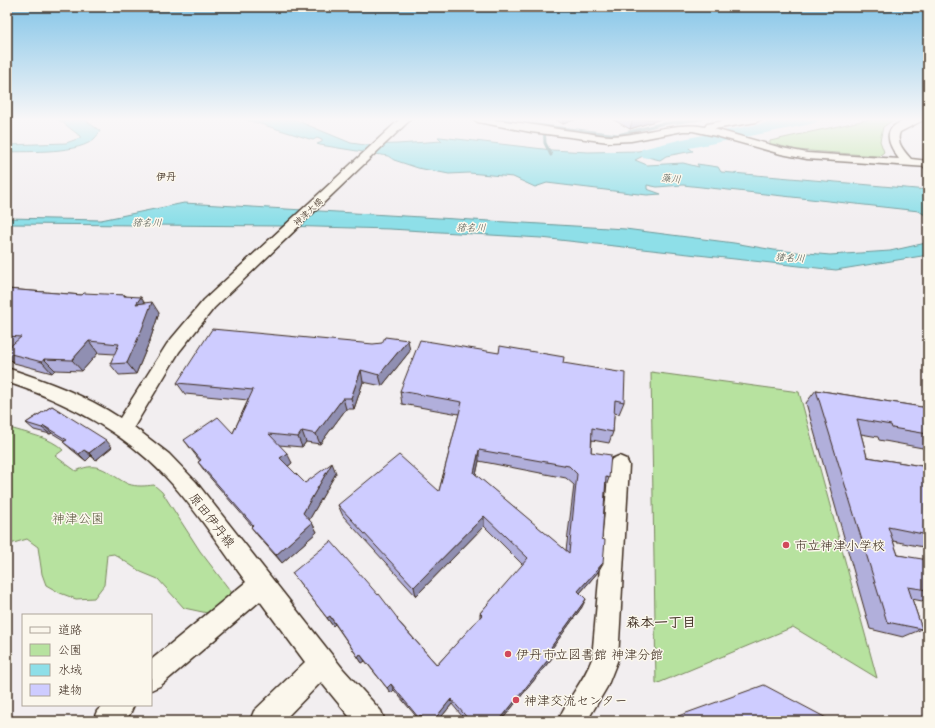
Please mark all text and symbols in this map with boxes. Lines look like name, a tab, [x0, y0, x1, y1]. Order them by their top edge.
district label: 伊丹	[156, 171, 176, 183]
water label: 藻川	[661, 172, 681, 186]
street label: 神津大橋	[291, 196, 325, 228]
water label: 猪名川	[132, 217, 162, 229]
water label: 猪名川	[456, 222, 486, 234]
water label: 猪名川	[775, 251, 805, 265]
street label: 原田伊丹線	[186, 490, 239, 551]
park label: 神津公園	[52, 511, 104, 526]
place label: 市立神津小学校	[794, 538, 885, 553]
marker: 市立神津小学校	[781, 540, 791, 550]
legend	[22, 614, 152, 706]
district label: 森本一丁目	[626, 614, 696, 631]
text: 道路	[58, 623, 82, 637]
text: 公園	[58, 643, 82, 657]
place label: 伊丹市立図書館 神津分館	[516, 647, 663, 662]
marker: 伊丹市立図書館 神津分館	[503, 649, 513, 659]
text: 水域	[58, 663, 82, 677]
text: 建物	[58, 683, 82, 697]
place label: 神津交流センター	[524, 693, 627, 708]
marker: 神津交流センター	[511, 695, 521, 705]

